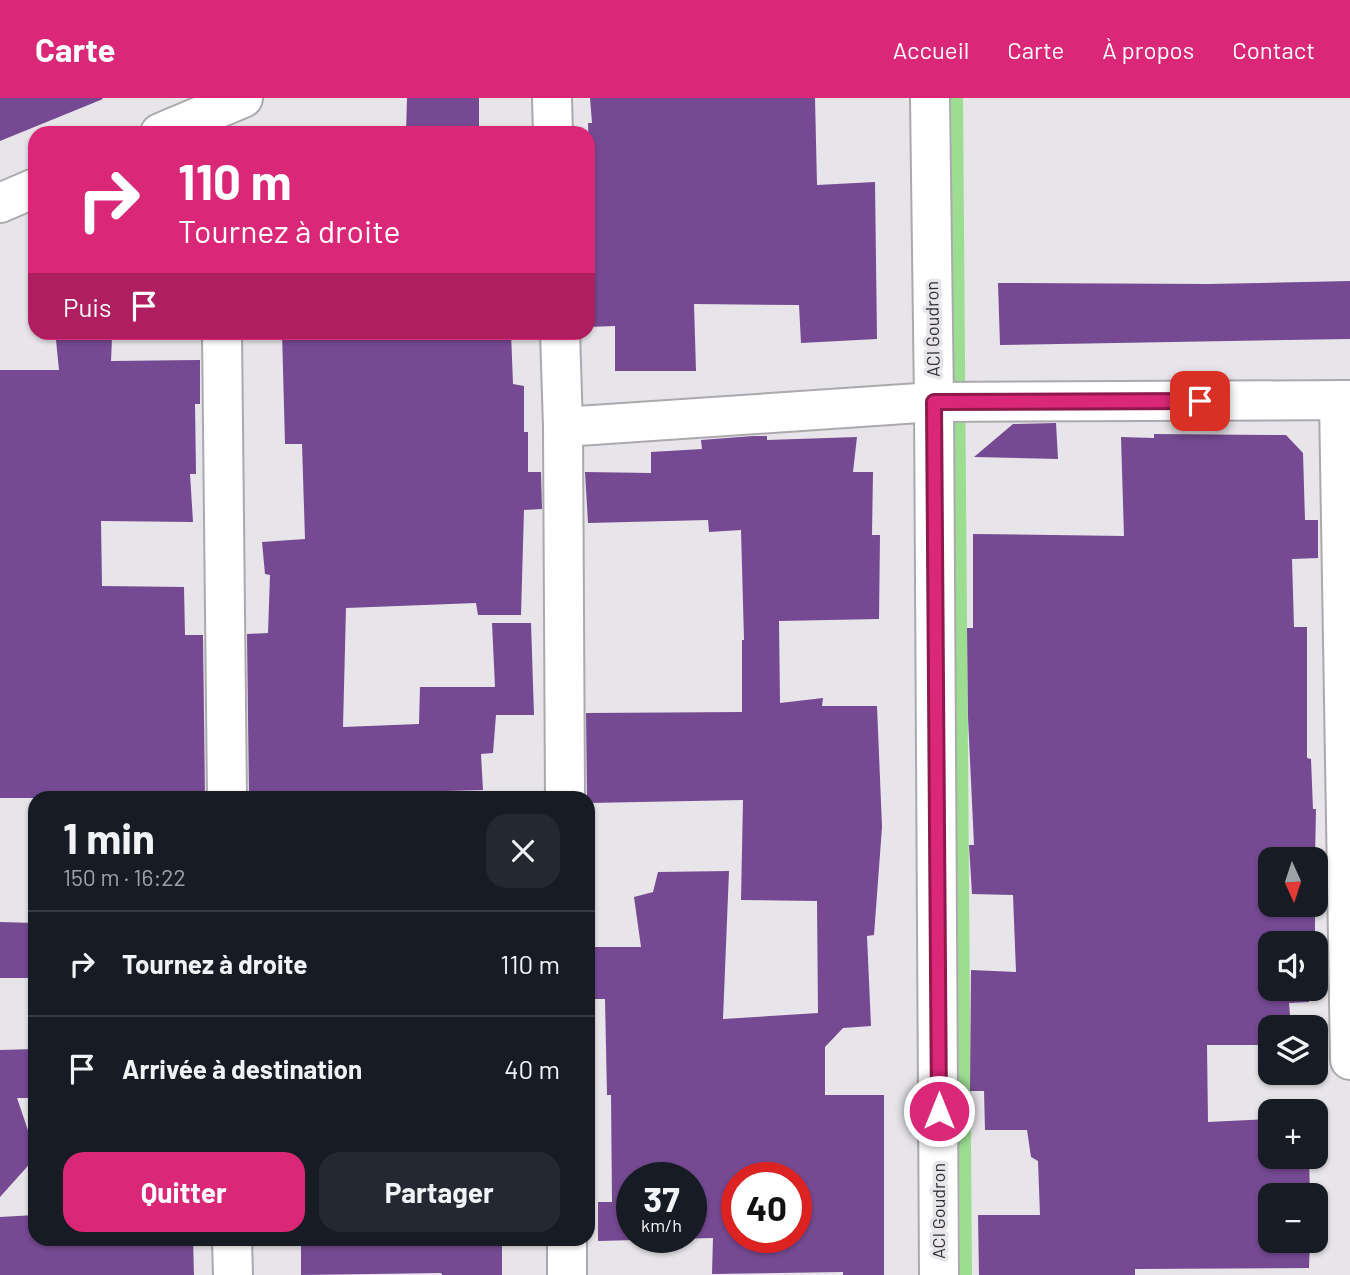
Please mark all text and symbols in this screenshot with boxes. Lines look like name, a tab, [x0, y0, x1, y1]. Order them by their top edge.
text: Carte	[35, 29, 116, 69]
text: Accueil	[893, 35, 969, 64]
text: Carte	[1007, 35, 1064, 64]
text: À propos	[1102, 35, 1194, 64]
text: Contact	[1232, 35, 1315, 64]
text: 110 m	[178, 151, 292, 210]
icon: right	[63, 154, 154, 245]
text: Tournez à droite	[178, 211, 400, 249]
street label: ACI Goudron	[920, 281, 944, 377]
icon: arrive	[125, 287, 163, 325]
text: Puis	[63, 291, 111, 322]
pin	[1170, 371, 1230, 431]
icon: arrive	[1181, 382, 1219, 420]
text: 1 min	[63, 812, 155, 862]
button: close	[486, 814, 560, 888]
north arrow	[1258, 847, 1328, 917]
map controls	[1258, 847, 1328, 1253]
text: 150 m · 16:22	[63, 863, 186, 891]
button: sound	[1258, 931, 1328, 1001]
icon: right	[63, 945, 101, 983]
text: Tournez à droite	[122, 948, 307, 979]
text: 110 m	[500, 948, 560, 979]
button: layers	[1258, 1015, 1328, 1085]
icon: arrive	[63, 1050, 101, 1088]
text: Arrivée à destination	[122, 1053, 362, 1084]
text: 40 m	[504, 1053, 560, 1084]
position arrow	[902, 1074, 976, 1148]
button: +	[1258, 1099, 1328, 1169]
button: Quitter	[63, 1152, 305, 1232]
button: Partager	[319, 1152, 560, 1232]
speed limit sign: 40	[721, 1162, 812, 1253]
street label: ACI Goudron	[927, 1163, 949, 1259]
text: 37	[643, 1177, 680, 1219]
button: −	[1258, 1183, 1328, 1253]
text: km/h	[641, 1214, 682, 1236]

